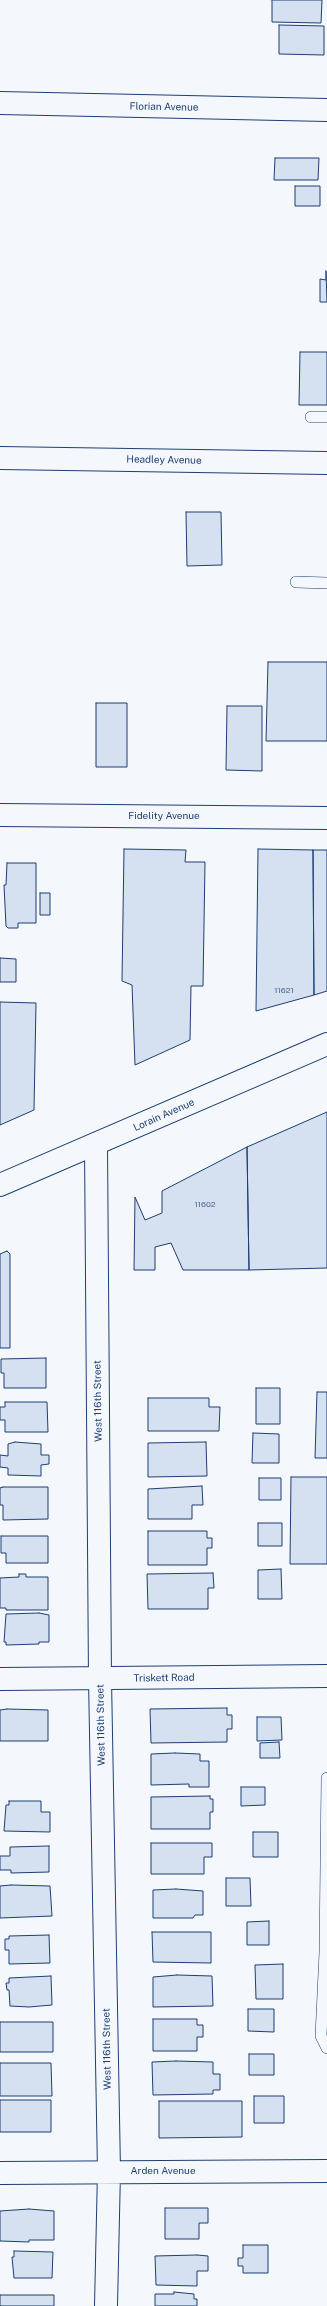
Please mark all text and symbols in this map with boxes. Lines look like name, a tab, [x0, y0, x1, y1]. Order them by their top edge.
street label: Florian Avenue	[129, 100, 199, 114]
street label: Headley Avenue	[126, 453, 202, 467]
street label: Fidelity Avenue	[128, 810, 200, 822]
house number: 11621	[274, 986, 294, 996]
street label: Lorain Avenue	[132, 1096, 196, 1134]
house number: 11602	[194, 1200, 216, 1210]
street label: West 116th Street	[91, 1360, 105, 1442]
street label: Triskett Road	[133, 1671, 195, 1685]
street label: West 116th Street	[94, 1684, 108, 1766]
street label: West 116th Street	[100, 2008, 114, 2090]
street label: Arden Avenue	[130, 2165, 196, 2177]

